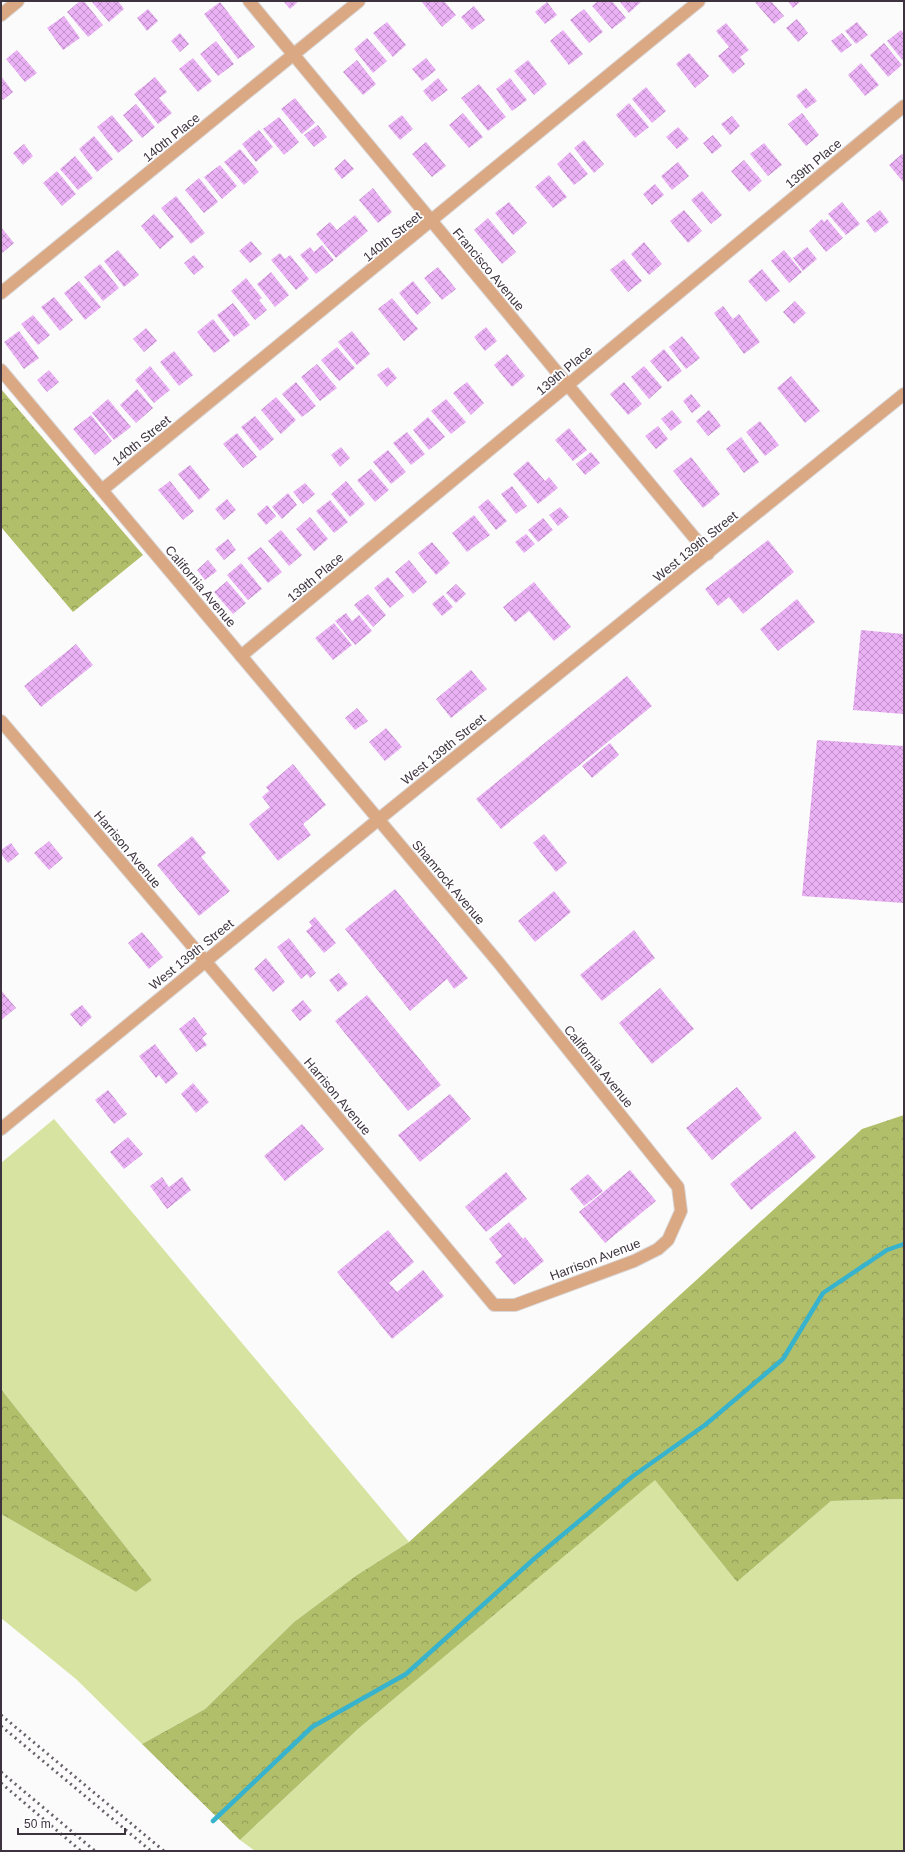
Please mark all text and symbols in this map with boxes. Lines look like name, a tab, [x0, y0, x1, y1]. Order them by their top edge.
street label: 140th Place	[140, 110, 203, 165]
street label: 139th Place	[782, 136, 844, 191]
street label: 140th Street	[360, 208, 425, 265]
street label: Francisco Avenue	[450, 225, 528, 314]
street label: 139th Place	[533, 343, 595, 398]
street label: 140th Street	[109, 412, 174, 469]
street label: West 139th Street	[650, 508, 741, 585]
street label: California Avenue	[162, 543, 239, 630]
street label: 139th Place	[284, 550, 346, 605]
street label: West 139th Street	[398, 711, 489, 788]
street label: Harrison Avenue	[91, 808, 164, 891]
street label: Shamrock Avenue	[409, 837, 488, 927]
street label: West 139th Street	[146, 916, 237, 993]
street label: California Avenue	[561, 1022, 636, 1111]
street label: Harrison Avenue	[301, 1055, 374, 1138]
street label: Harrison Avenue	[548, 1235, 643, 1284]
scale bar	[18, 1810, 125, 1836]
text: 50 m	[24, 1817, 51, 1831]

